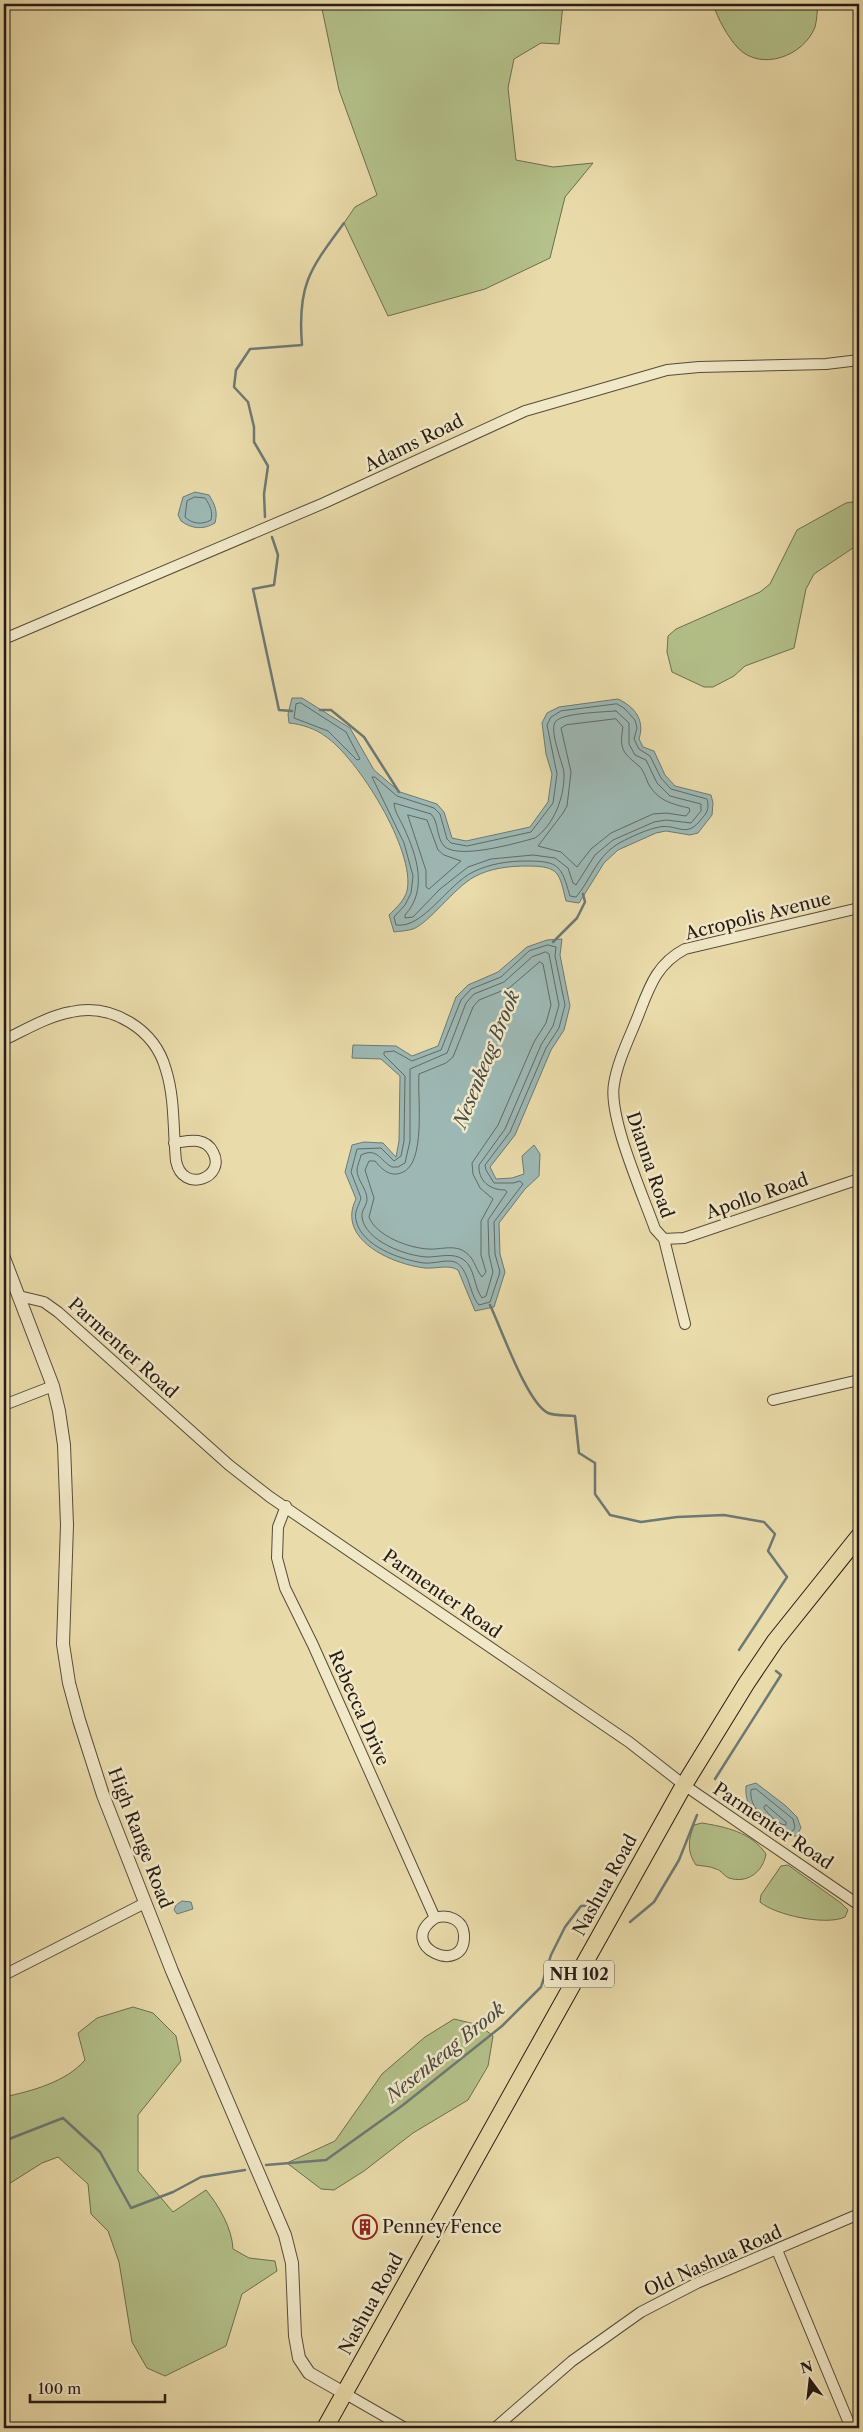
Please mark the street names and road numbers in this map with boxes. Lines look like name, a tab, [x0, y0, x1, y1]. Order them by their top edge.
street label: Adams Road	[360, 410, 467, 477]
street label: Acropolis Avenue	[682, 887, 833, 945]
street label: Dianna Road	[622, 1109, 678, 1221]
street label: Apollo Road	[702, 1168, 811, 1224]
street label: Parmenter Road	[64, 1293, 182, 1403]
street label: Parmenter Road	[378, 1545, 506, 1643]
street label: Rebecca Drive	[324, 1647, 394, 1769]
street label: High Range Road	[103, 1764, 177, 1912]
street label: Parmenter Road	[709, 1778, 837, 1874]
street label: Nashua Road	[568, 1830, 642, 1940]
road number: NH 102	[544, 1960, 614, 1988]
street label: Old Nashua Road	[641, 2221, 785, 2301]
street label: Nashua Road	[334, 2249, 408, 2359]

